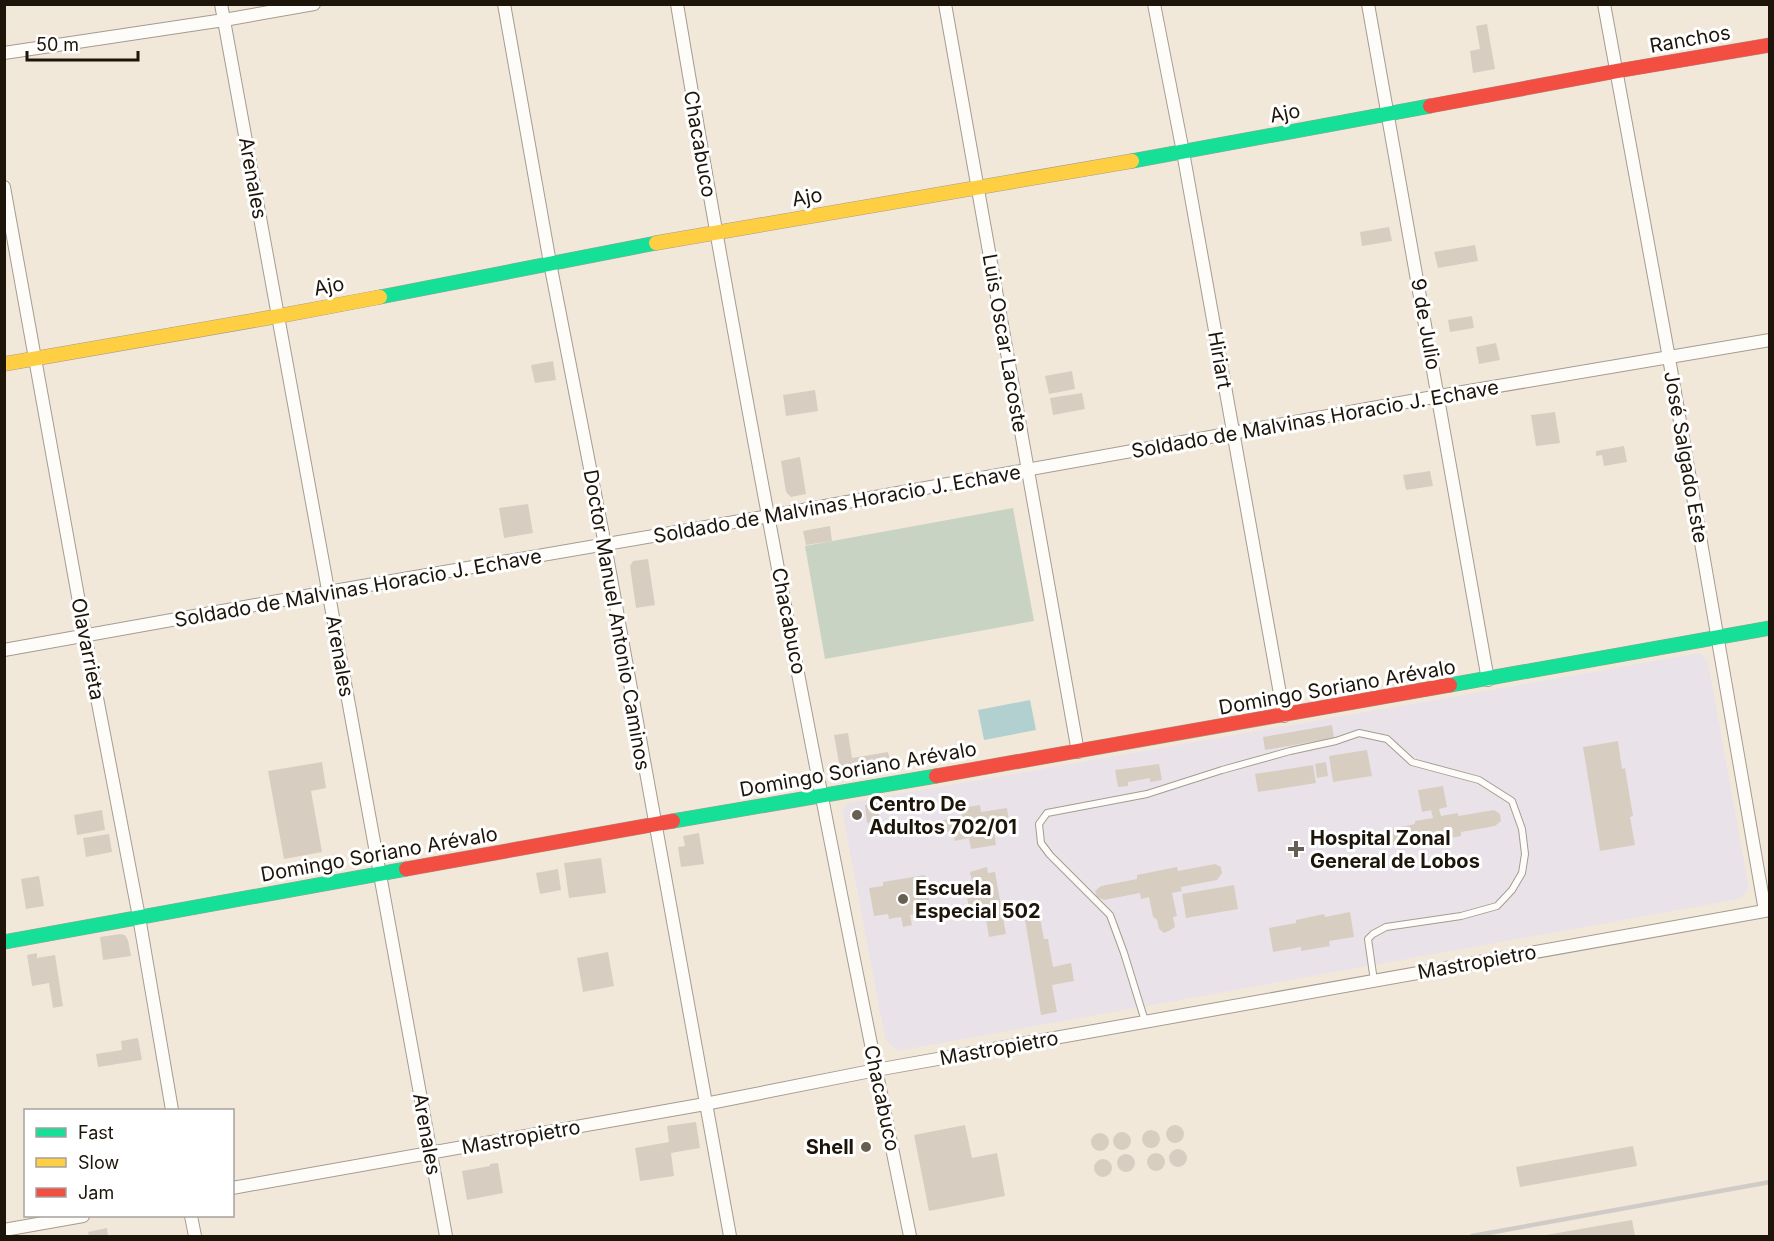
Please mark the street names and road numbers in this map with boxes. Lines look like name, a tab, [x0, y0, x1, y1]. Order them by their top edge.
street label: Ranchos	[1648, 20, 1732, 58]
street label: Chacabuco	[679, 89, 721, 199]
street label: Ajo	[1268, 98, 1302, 128]
street label: Arenales	[234, 135, 272, 221]
street label: Ajo	[790, 183, 824, 211]
street label: Luis Oscar Lacoste	[978, 252, 1032, 434]
street label: Ajo	[312, 271, 346, 301]
street label: 9 de Julio	[1406, 276, 1446, 372]
street label: Hiriart	[1203, 329, 1237, 391]
street label: José Salgado Este	[1659, 369, 1713, 545]
street label: Soldado de Malvinas Horacio J. Echave	[1130, 375, 1500, 463]
street label: Soldado de Malvinas Horacio J. Echave	[652, 460, 1022, 548]
street label: Doctor Manuel Antonio Caminos	[579, 468, 655, 772]
street label: Soldado de Malvinas Horacio J. Echave	[173, 544, 543, 632]
street label: Chacabuco	[767, 566, 811, 676]
street label: Olavarrieta	[66, 596, 110, 702]
street label: Arenales	[321, 613, 359, 699]
street label: Domingo Soriano Arévalo	[1217, 654, 1457, 720]
street label: Domingo Soriano Arévalo	[738, 736, 978, 802]
street label: Domingo Soriano Arévalo	[259, 821, 499, 887]
street label: Mastropietro	[1416, 940, 1538, 984]
street label: Mastropietro	[938, 1026, 1060, 1070]
street label: Chacabuco	[859, 1043, 905, 1153]
street label: Arenales	[408, 1091, 446, 1177]
street label: Mastropietro	[460, 1115, 582, 1159]

